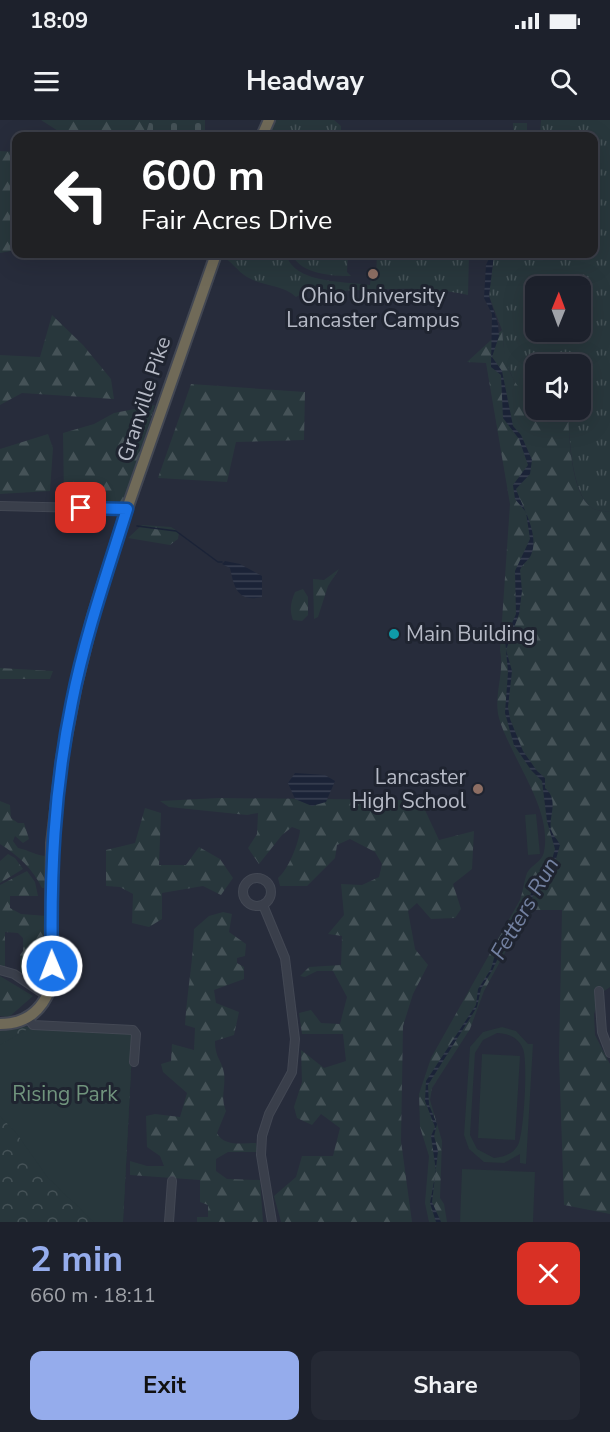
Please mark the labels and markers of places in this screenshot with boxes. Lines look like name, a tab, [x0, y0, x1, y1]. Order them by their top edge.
marker: Ohio University Lancaster Campus	[366, 267, 380, 281]
place label: Ohio University Lancaster Campus	[286, 282, 460, 334]
pin	[55, 482, 106, 533]
place label: Main Building	[406, 620, 536, 648]
marker: Main Building	[387, 627, 401, 641]
place label: Lancaster High School	[351, 763, 467, 815]
marker: Lancaster High School	[471, 782, 485, 796]

